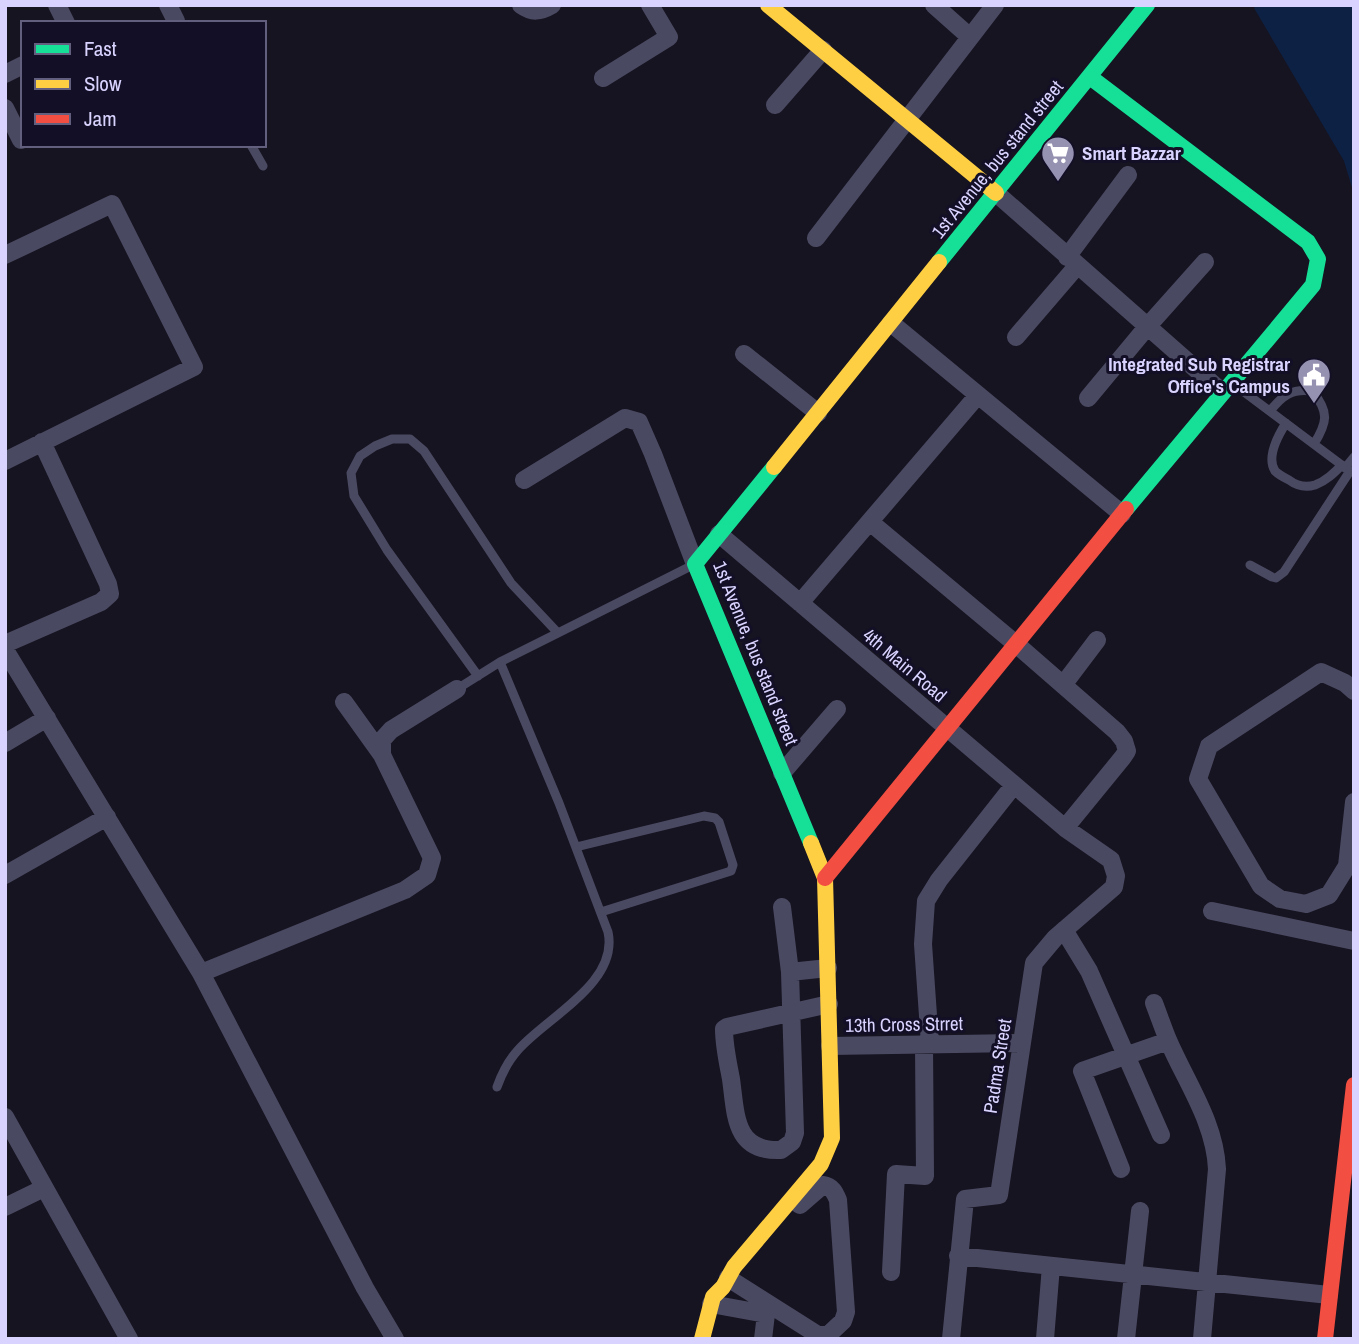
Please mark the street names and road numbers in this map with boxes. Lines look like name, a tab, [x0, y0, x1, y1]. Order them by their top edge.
street label: 1st Avenue, bus stand street	[925, 74, 1069, 243]
street label: 1st Avenue, bus stand street	[707, 557, 805, 750]
street label: 4th Main Road	[857, 622, 953, 708]
street label: 13th Cross Strret	[845, 1010, 964, 1038]
street label: Padma Street	[977, 1016, 1017, 1115]

